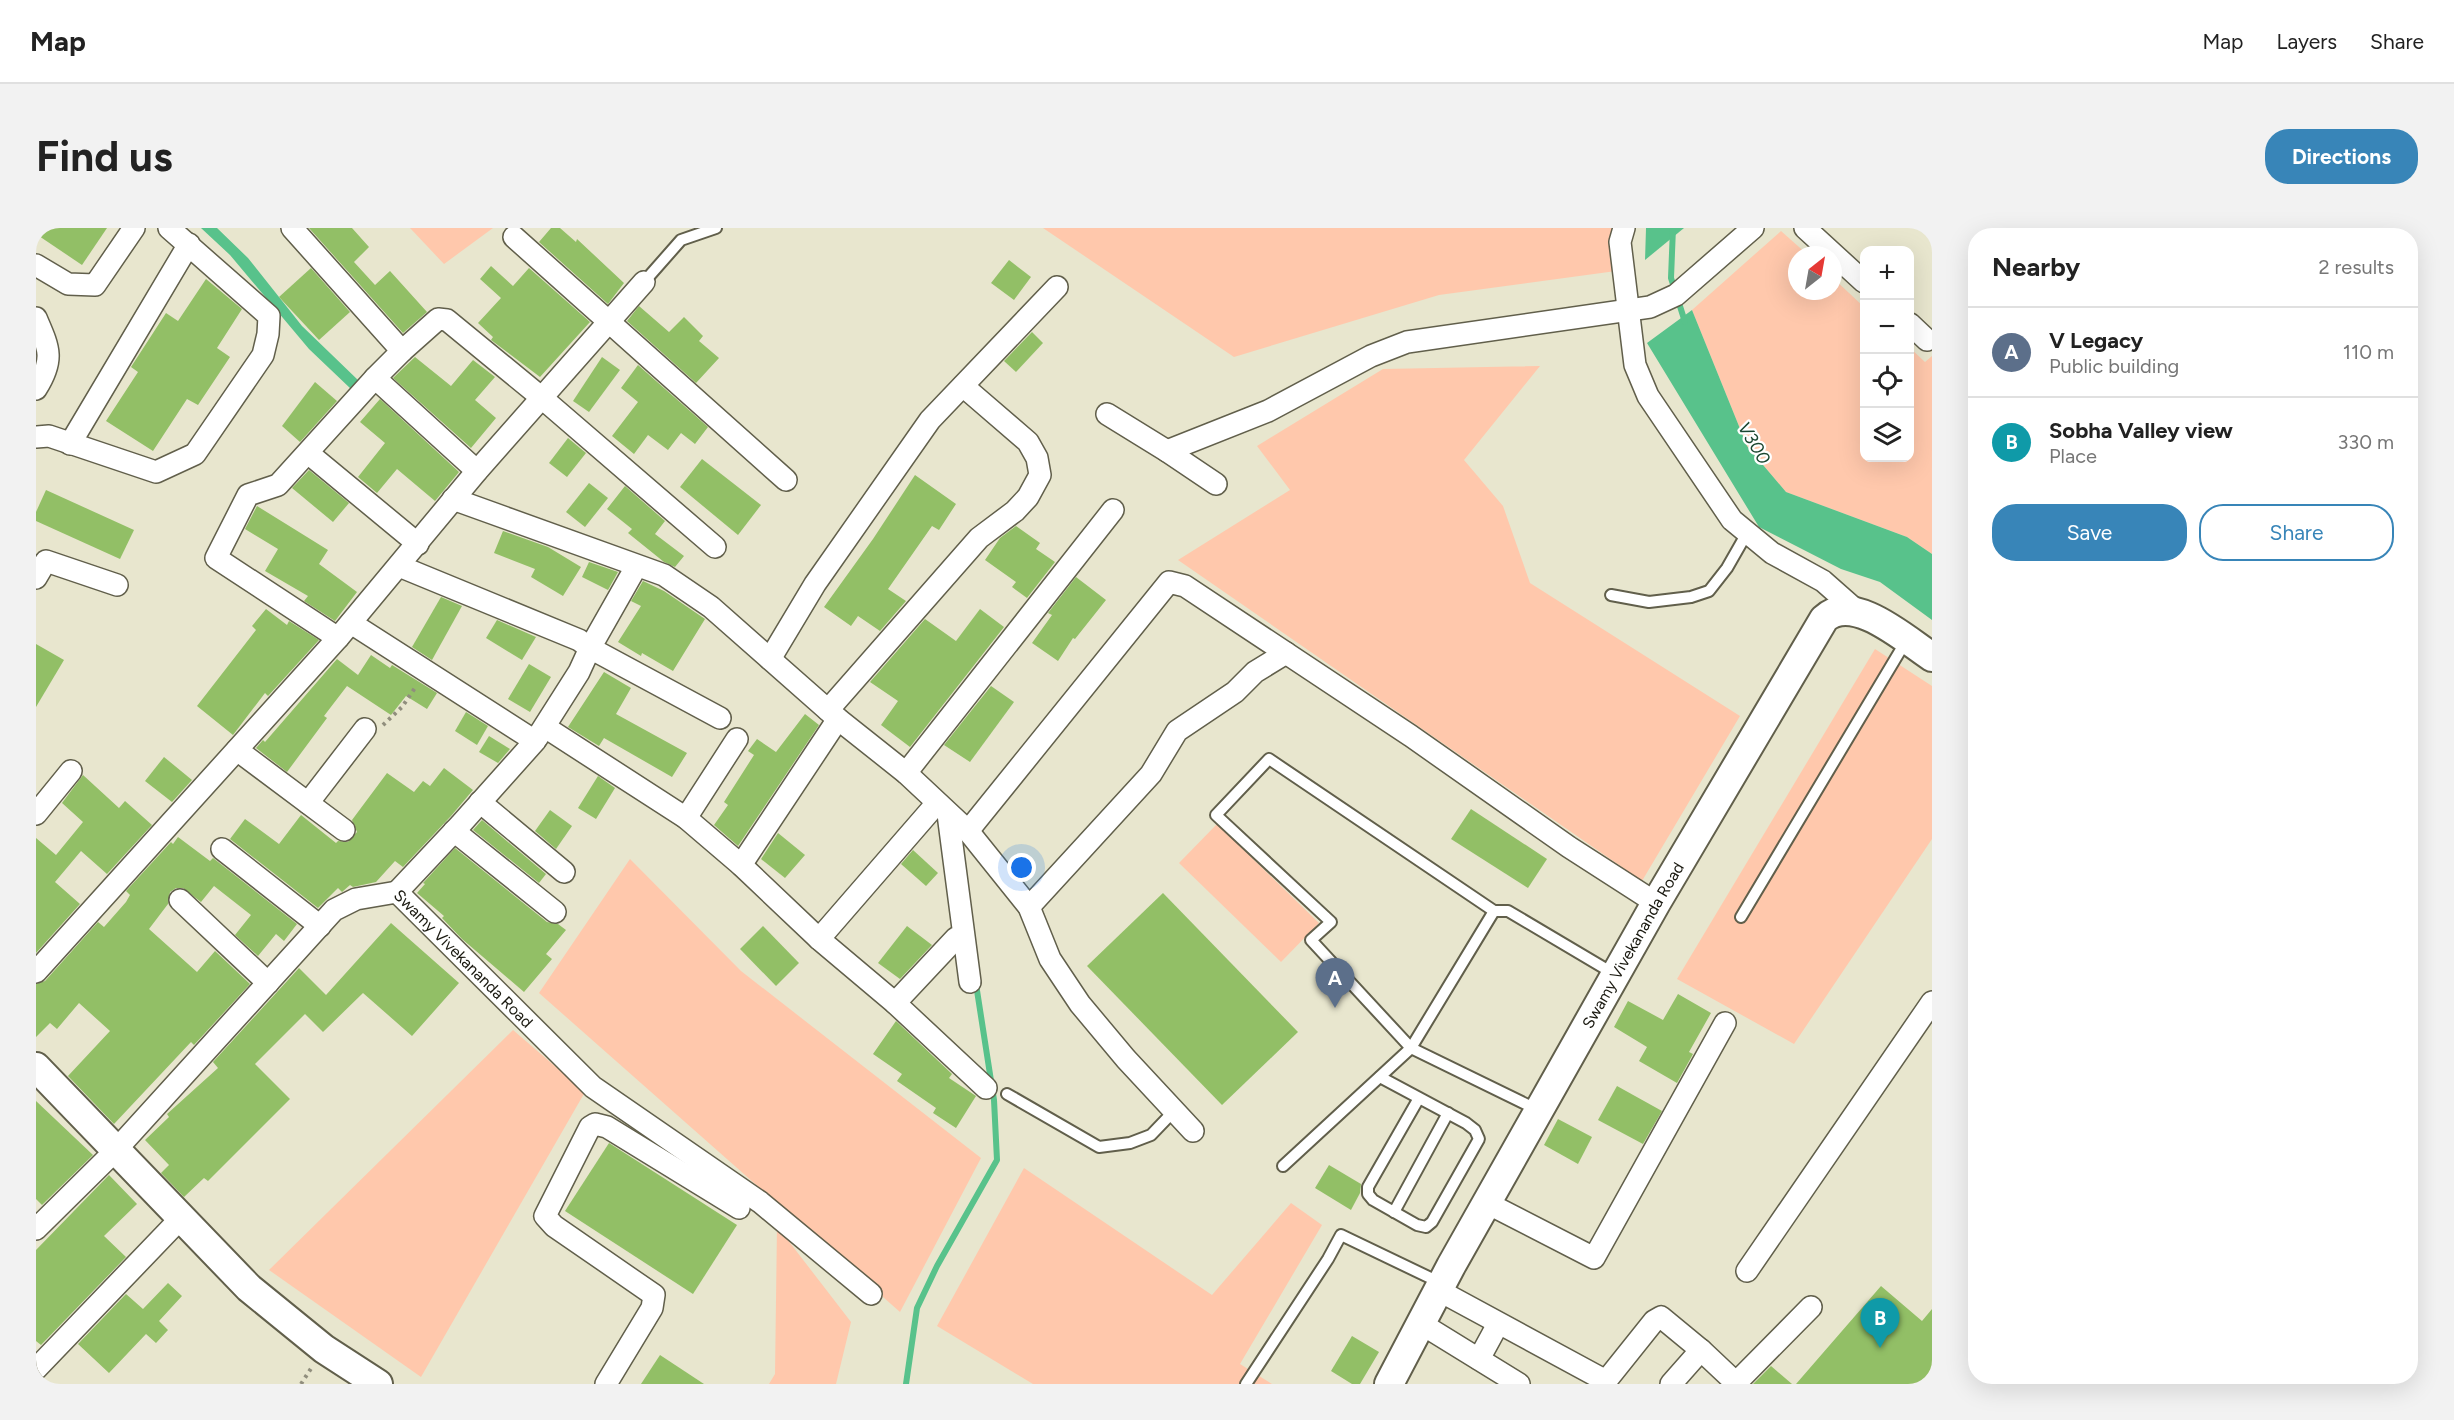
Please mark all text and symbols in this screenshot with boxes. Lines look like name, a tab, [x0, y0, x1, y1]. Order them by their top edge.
text: Map	[30, 24, 86, 58]
text: Map	[2203, 29, 2243, 54]
text: Layers	[2276, 29, 2337, 54]
text: Share	[2370, 29, 2424, 54]
button: Directions	[2265, 129, 2418, 184]
text: Find us	[36, 131, 173, 182]
north arrow	[1788, 246, 1842, 300]
map controls	[1860, 246, 1914, 462]
button: +	[1860, 246, 1914, 300]
text: Nearby	[1992, 251, 2080, 283]
text: 2 results	[2318, 255, 2394, 279]
button: −	[1860, 300, 1914, 354]
text: V Legacy	[2049, 327, 2143, 354]
text: A	[2004, 340, 2019, 364]
text: 110 m	[2343, 340, 2394, 364]
button: locate	[1860, 354, 1914, 408]
text: Public building	[2049, 354, 2179, 378]
button: layers	[1860, 408, 1914, 462]
text: Sobha Valley view	[2049, 417, 2233, 444]
water label: V300	[1733, 418, 1775, 468]
text: B	[2005, 430, 2018, 454]
text: 330 m	[2337, 430, 2394, 454]
text: Place	[2049, 444, 2097, 468]
button: Save	[1992, 504, 2187, 561]
button: Share	[2199, 504, 2394, 561]
your location	[1007, 853, 1036, 882]
street label: Swamy Vivekananda Road	[1578, 859, 1688, 1032]
street label: Swamy Vivekananda Road	[390, 886, 537, 1032]
pin: A	[1316, 958, 1354, 1008]
pin: B	[1860, 1298, 1900, 1348]

